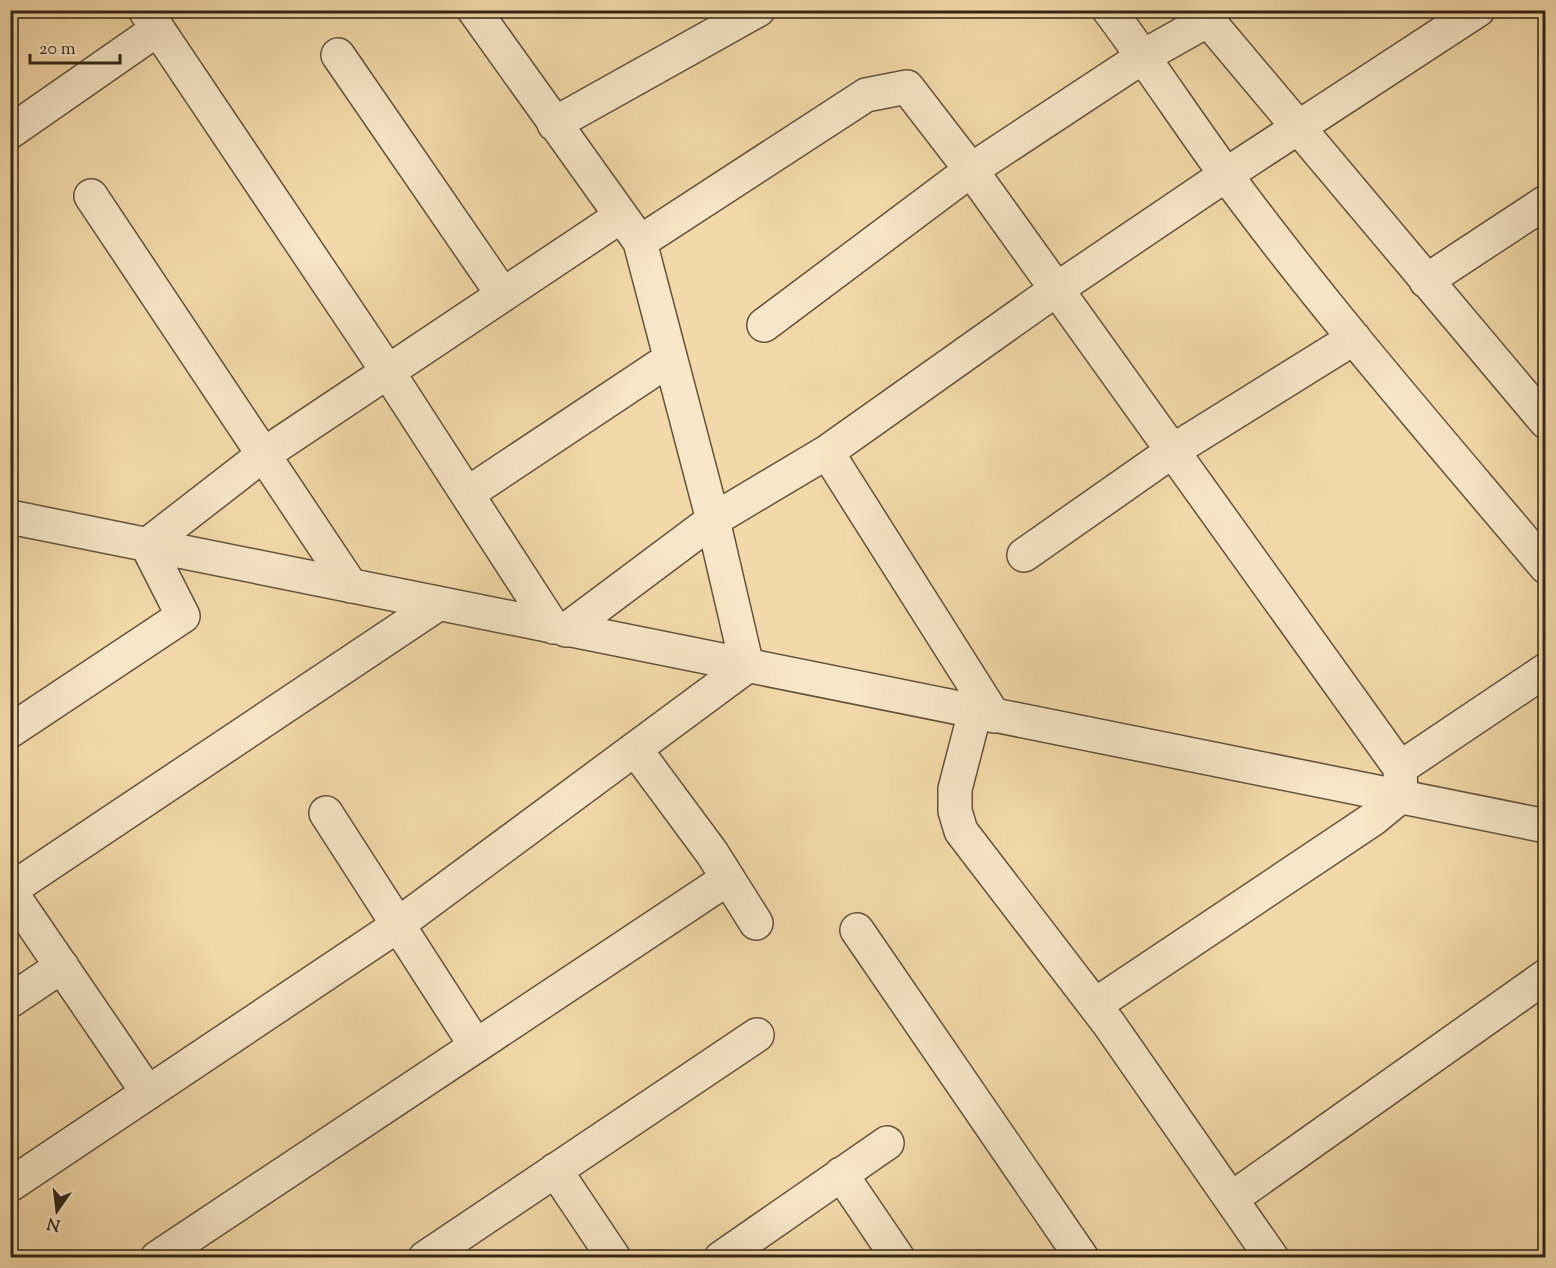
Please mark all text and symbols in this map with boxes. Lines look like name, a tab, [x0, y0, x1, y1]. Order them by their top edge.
scale bar	[30, 27, 120, 65]
text: 20 m	[39, 37, 76, 63]
north arrow	[27, 1181, 87, 1241]
text: N	[45, 1210, 63, 1236]

